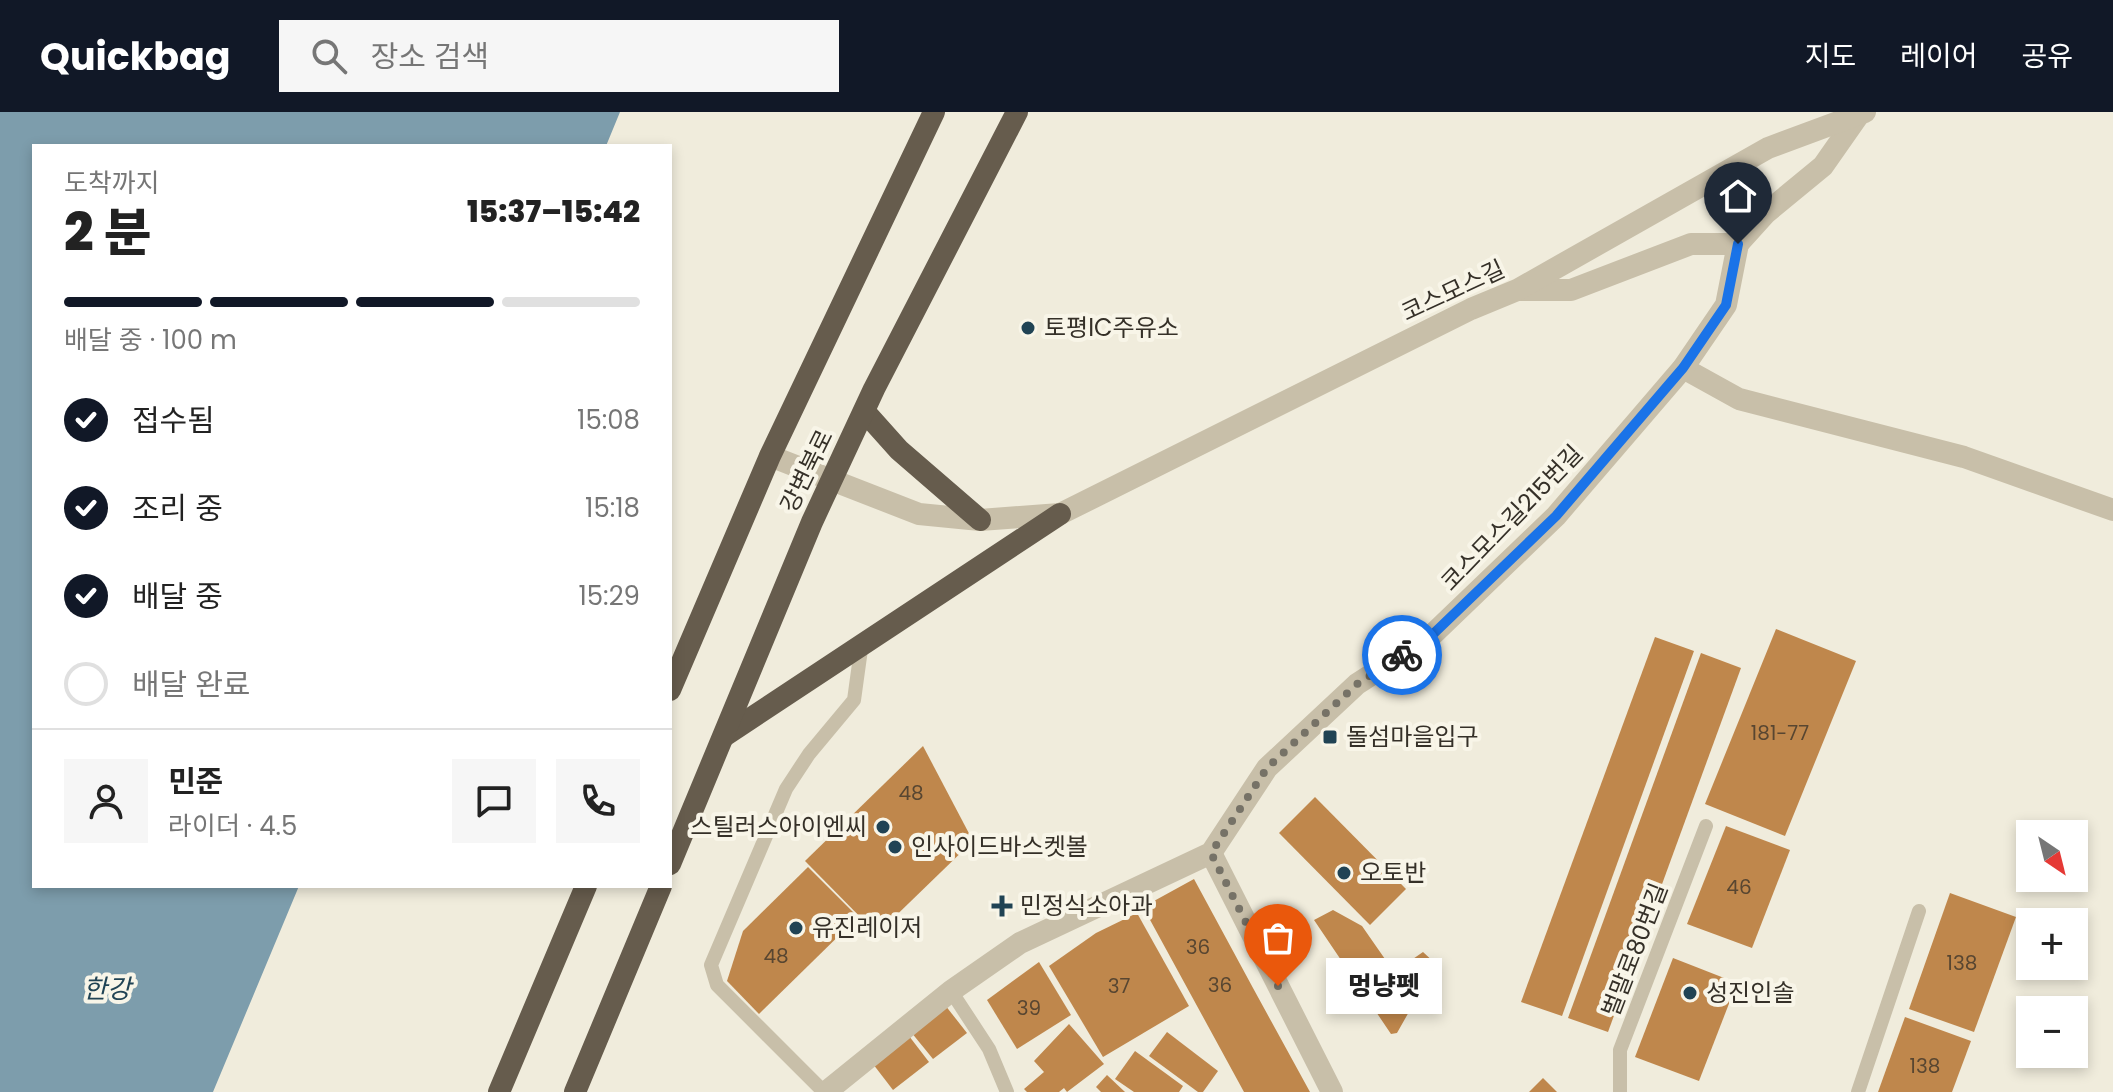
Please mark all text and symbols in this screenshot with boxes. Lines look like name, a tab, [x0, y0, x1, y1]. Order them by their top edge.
search box	[279, 20, 839, 92]
text: Quickbag	[40, 30, 231, 83]
icon: search	[307, 34, 351, 78]
text: 장소 검색	[371, 35, 489, 78]
text: 지도	[1805, 37, 1856, 76]
text: 레이어	[1900, 37, 1977, 76]
text: 공유	[2021, 37, 2073, 76]
pin	[1704, 162, 1772, 244]
text: 도착까지	[64, 165, 160, 201]
icon: home	[1716, 174, 1760, 218]
text: 15:37–15:42	[467, 190, 640, 233]
text: 2 분	[64, 196, 151, 269]
street label: 코스모스길	[1396, 252, 1510, 329]
place label: 토평IC주유소	[1044, 311, 1179, 344]
marker: 토평IC주유소	[1019, 319, 1037, 337]
text: 배달 중 · 100 m	[64, 322, 237, 358]
icon: check	[64, 398, 108, 442]
text: 접수됨	[132, 399, 215, 442]
text: 15:08	[577, 402, 640, 438]
street label: 강변북로	[772, 424, 841, 518]
street label: 코스모스길215번길	[1433, 437, 1590, 598]
icon: check	[64, 486, 108, 530]
text: 조리 중	[132, 487, 223, 530]
text: 15:18	[585, 490, 640, 526]
icon: check	[64, 574, 108, 618]
text: 배달 중	[132, 575, 223, 618]
text: 15:29	[578, 578, 640, 614]
courier	[1362, 615, 1442, 695]
icon: bike	[1380, 633, 1424, 677]
text: 배달 완료	[132, 663, 250, 706]
house number: 181-77	[1751, 719, 1809, 747]
place label: 돌섬마을입구	[1346, 720, 1478, 753]
marker: 돌섬마을입구	[1321, 728, 1339, 746]
button: person	[64, 759, 148, 843]
button: chat	[452, 759, 536, 843]
button: phone	[556, 759, 640, 843]
text: 민준	[168, 760, 223, 803]
house number: 48	[898, 779, 924, 807]
text: 라이더 · 4.5	[168, 808, 297, 844]
place label: 스틸러스아이엔씨	[690, 810, 867, 843]
marker: 스틸러스아이엔씨	[874, 818, 892, 836]
north arrow	[2016, 820, 2088, 892]
map controls	[2016, 820, 2088, 1068]
place label: 인사이드바스켓볼	[911, 830, 1088, 863]
marker: 인사이드바스켓볼	[886, 838, 904, 856]
place label: 오토반	[1360, 856, 1426, 889]
marker: 오토반	[1335, 864, 1353, 882]
house number: 46	[1726, 873, 1752, 901]
street label: 벌말로80번길	[1594, 878, 1675, 1021]
place label: 민정식소아과	[1020, 889, 1152, 922]
marker: 민정식소아과	[991, 895, 1013, 917]
pin	[1244, 904, 1312, 986]
button: +	[2016, 908, 2088, 980]
place label: 유진레이저	[812, 911, 922, 944]
icon: bag	[1256, 916, 1300, 960]
marker: 유진레이저	[787, 919, 805, 937]
house number: 36	[1186, 933, 1210, 961]
house number: 48	[763, 942, 789, 970]
house number: 138	[1947, 949, 1977, 977]
callout: 멍냥펫	[1326, 958, 1442, 1014]
text: 멍냥펫	[1348, 968, 1420, 1004]
water label: 한강	[83, 971, 134, 1007]
house number: 36	[1208, 971, 1232, 999]
house number: 37	[1108, 972, 1130, 1000]
place label: 성진인솔	[1706, 976, 1794, 1009]
marker: 성진인솔	[1681, 984, 1699, 1002]
house number: 39	[1017, 994, 1041, 1022]
button: −	[2016, 996, 2088, 1068]
house number: 138	[1910, 1052, 1940, 1080]

